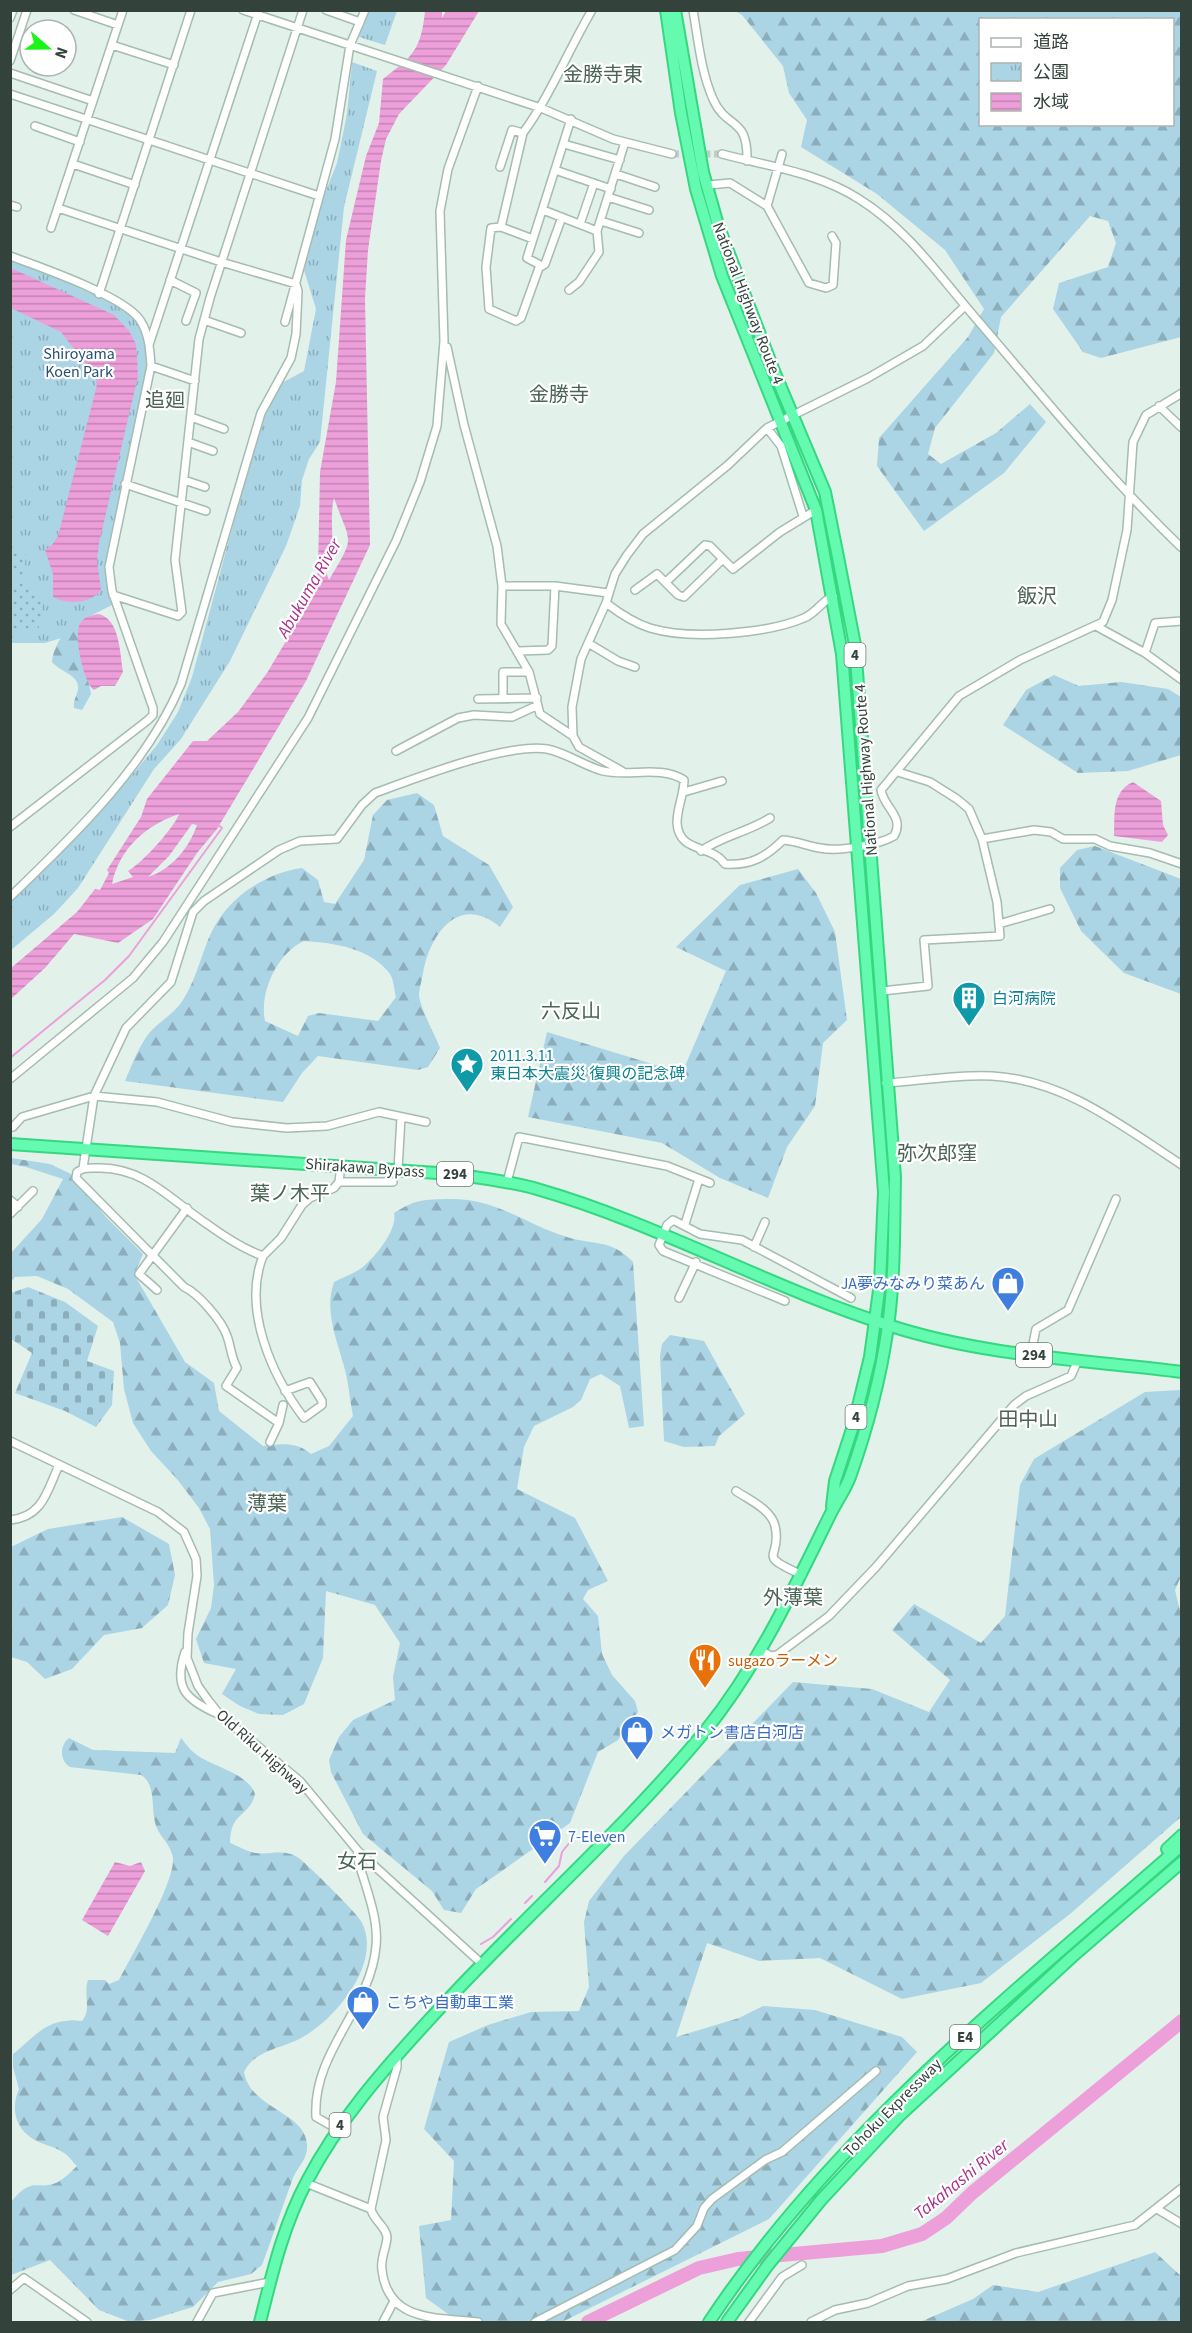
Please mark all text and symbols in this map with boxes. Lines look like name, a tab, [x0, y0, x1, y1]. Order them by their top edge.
north arrow	[18, 18, 78, 78]
legend	[979, 18, 1174, 126]
text: 道路	[1033, 30, 1069, 55]
text: N	[49, 44, 73, 62]
text: 公園	[1033, 60, 1069, 85]
district label: 金勝寺東	[563, 61, 643, 89]
text: 水域	[1033, 90, 1069, 115]
street label: National Highway Route 4	[707, 219, 789, 388]
park label: Shiroyama Koen Park	[43, 343, 115, 383]
district label: 金勝寺	[529, 381, 589, 409]
district label: 追廻	[145, 387, 185, 415]
water label: Abukuma River	[270, 533, 348, 643]
district label: 飯沢	[1017, 583, 1057, 611]
road number: 4	[844, 643, 866, 667]
street label: National Highway Route 4	[849, 683, 883, 857]
building icon: 白河病院	[951, 980, 987, 1027]
place label: 白河病院	[992, 988, 1056, 1010]
district label: 六反山	[541, 998, 601, 1026]
place label: 2011.3.11 東日本大震災 復興の記念碑	[490, 1045, 685, 1085]
place icon: 2011.3.11 東日本大震災 復興の記念碑	[449, 1046, 485, 1093]
district label: 弥次郎窪	[897, 1140, 977, 1168]
street label: Shirakawa Bypass	[304, 1153, 426, 1183]
road number: 294	[437, 1162, 473, 1186]
district label: 葉ノ木平	[250, 1180, 330, 1208]
shop icon: JA夢みなみり菜あん	[990, 1265, 1026, 1312]
place label: JA夢みなみり菜あん	[841, 1273, 985, 1295]
road number: 294	[1016, 1343, 1052, 1367]
road number: 4	[846, 1405, 866, 1429]
district label: 田中山	[998, 1406, 1058, 1434]
district label: 薄葉	[247, 1490, 287, 1518]
district label: 外薄葉	[763, 1584, 823, 1612]
restaurant icon: sugazoラーメン	[687, 1642, 723, 1689]
place label: sugazoラーメン	[728, 1650, 838, 1672]
street label: Old Riku Highway	[211, 1704, 314, 1800]
shop icon: メガトン書店白河店	[619, 1714, 655, 1761]
place label: メガトン書店白河店	[660, 1722, 804, 1744]
supermarket icon: 7-Eleven	[527, 1818, 563, 1865]
place label: 7-Eleven	[568, 1826, 626, 1848]
district label: 女石	[337, 1848, 377, 1876]
shop icon: こちや自動車工業	[345, 1984, 381, 2031]
place label: こちや自動車工業	[386, 1992, 514, 2014]
road number: E4	[950, 2025, 980, 2049]
street label: Tohoku Expressway	[839, 2053, 947, 2162]
road number: 4	[330, 2113, 350, 2137]
water label: Takahashi River	[908, 2133, 1015, 2226]

